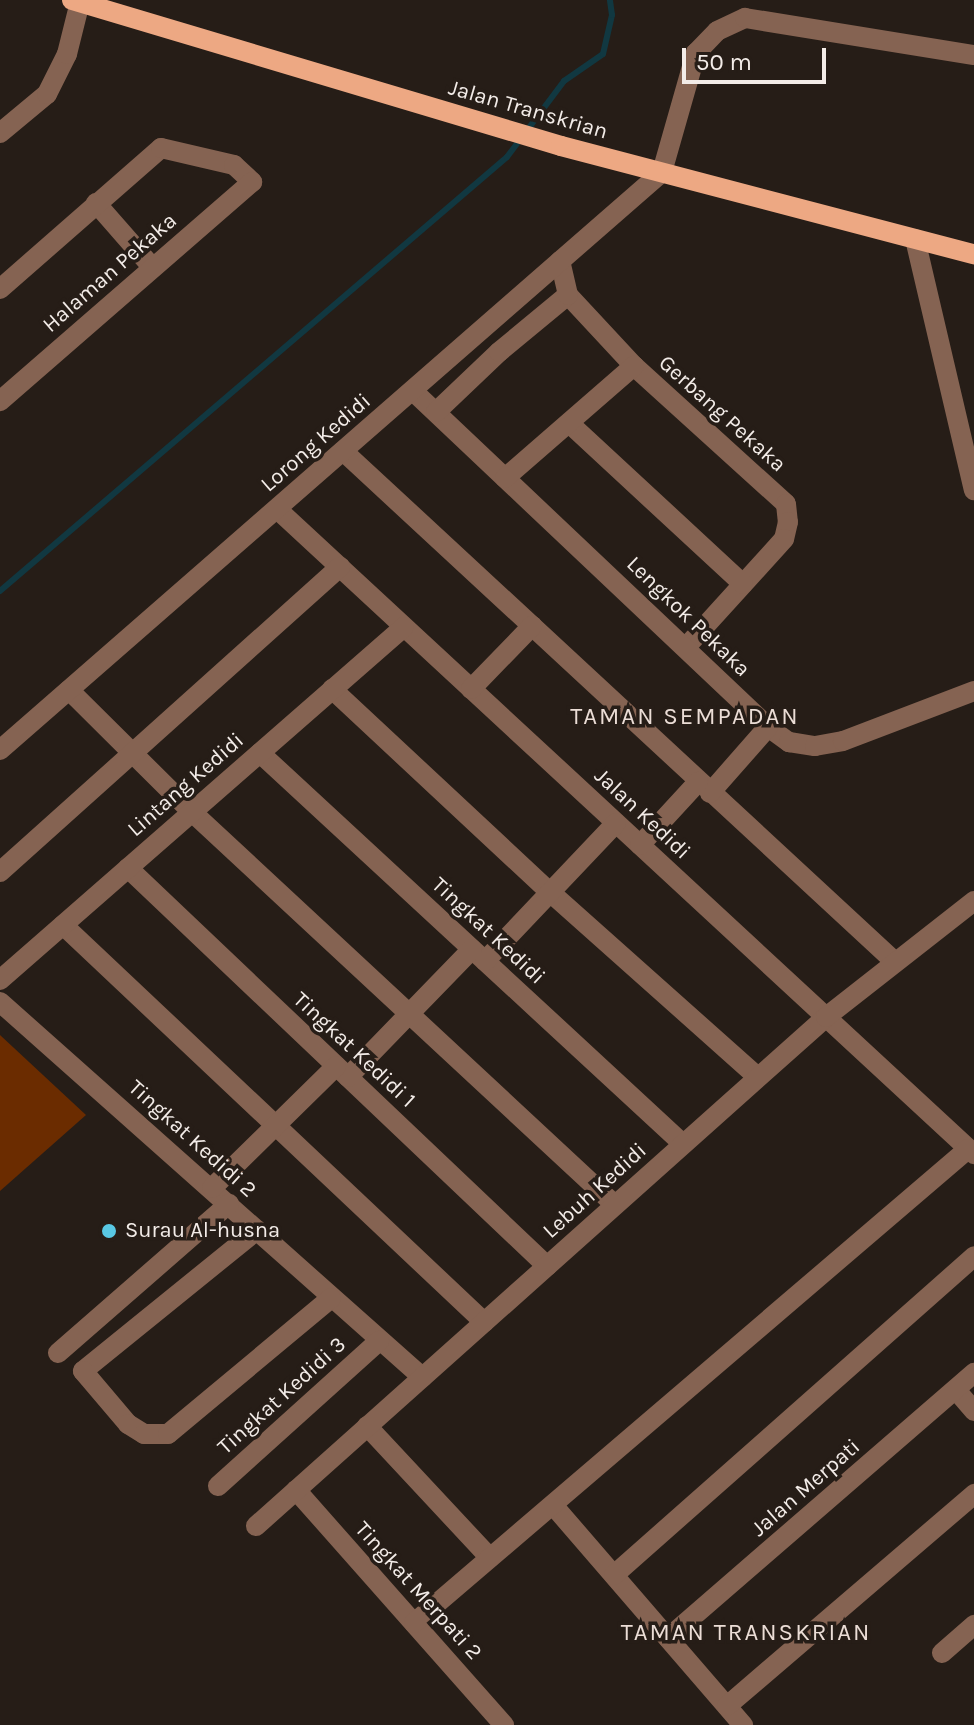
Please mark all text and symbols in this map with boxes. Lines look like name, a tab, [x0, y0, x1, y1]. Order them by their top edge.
scale bar	[686, 32, 830, 82]
text: 50 m	[696, 48, 752, 76]
street label: Jalan Transkrian	[445, 75, 611, 145]
street label: Halaman Pekaka	[38, 208, 182, 338]
street label: Gerbang Pekaka	[653, 350, 791, 478]
street label: Lorong Kedidi	[256, 388, 376, 498]
street label: Lengkok Pekaka	[621, 551, 755, 683]
district label: TAMAN SEMPADAN	[570, 703, 800, 731]
street label: Lintang Kedidi	[123, 727, 249, 843]
street label: Jalan Kedidi	[589, 763, 695, 865]
street label: Tingkat Kedidi	[426, 872, 550, 990]
street label: Tingkat Kedidi 1	[287, 987, 421, 1113]
street label: Tingkat Kedidi 2	[123, 1075, 261, 1203]
street label: Lebuh Kedidi	[538, 1138, 652, 1244]
place label: Surau Al-husna	[125, 1218, 280, 1244]
marker: Surau Al-husna	[100, 1222, 118, 1240]
street label: Tingkat Kedidi 3	[212, 1332, 352, 1460]
street label: Jalan Merpati	[746, 1434, 866, 1542]
street label: Tingkat Merpati 2	[349, 1516, 487, 1666]
district label: TAMAN TRANSKRIAN	[621, 1619, 871, 1647]

